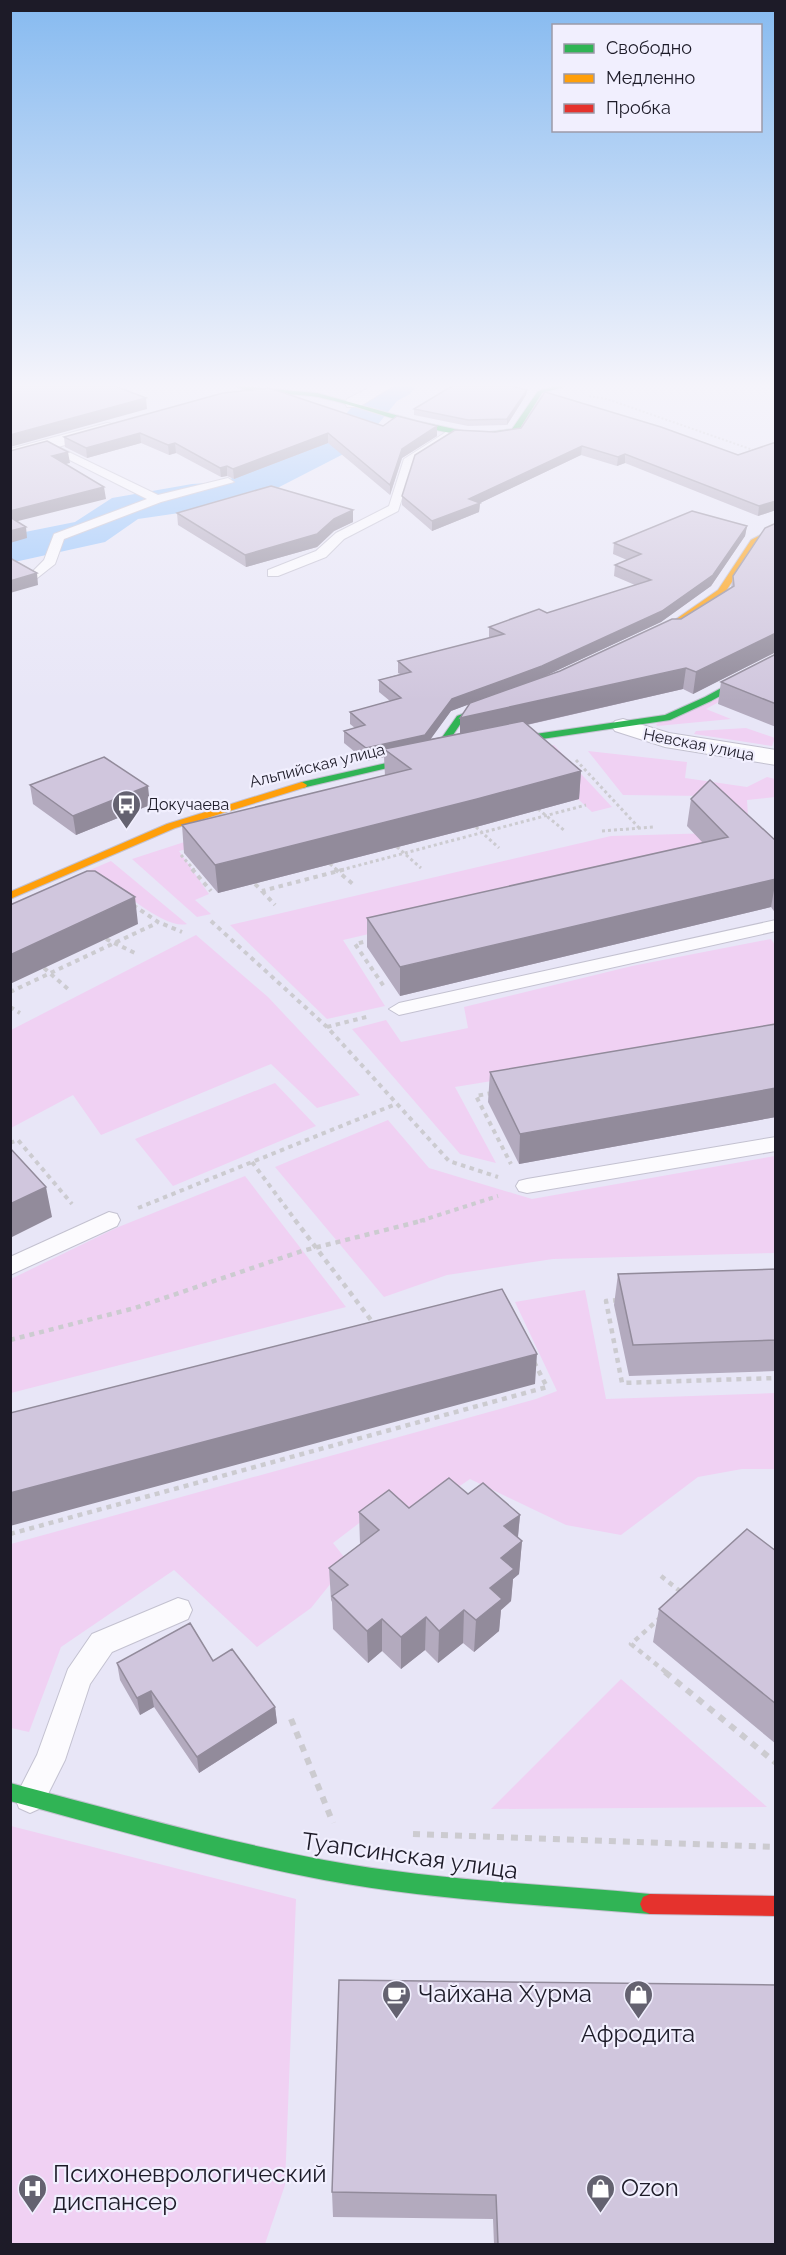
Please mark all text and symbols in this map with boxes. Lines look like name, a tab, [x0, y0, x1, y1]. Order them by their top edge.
legend	[552, 24, 762, 132]
text: Свободно	[606, 37, 692, 58]
text: Медленно	[606, 67, 695, 88]
text: Пробка	[606, 97, 671, 118]
street label: Невская улица	[642, 724, 756, 765]
street label: Альпийская улица	[247, 739, 387, 791]
bus stop icon: Докучаева	[110, 788, 142, 830]
place label: Докучаева	[147, 795, 229, 814]
street label: Туапсинская улица	[300, 1826, 520, 1885]
cafe icon: Чайхана Хурма	[381, 1978, 413, 2020]
shop icon: Афродита	[622, 1978, 654, 2020]
place label: Чайхана Хурма	[418, 1979, 592, 2008]
place label: Афродита	[581, 2019, 695, 2048]
place label: Психоневрологический диспансер	[53, 2159, 327, 2216]
hospital icon: Психоневрологический диспансер	[16, 2172, 48, 2214]
shop icon: Ozon	[584, 2172, 616, 2214]
place label: Ozon	[621, 2173, 679, 2202]

